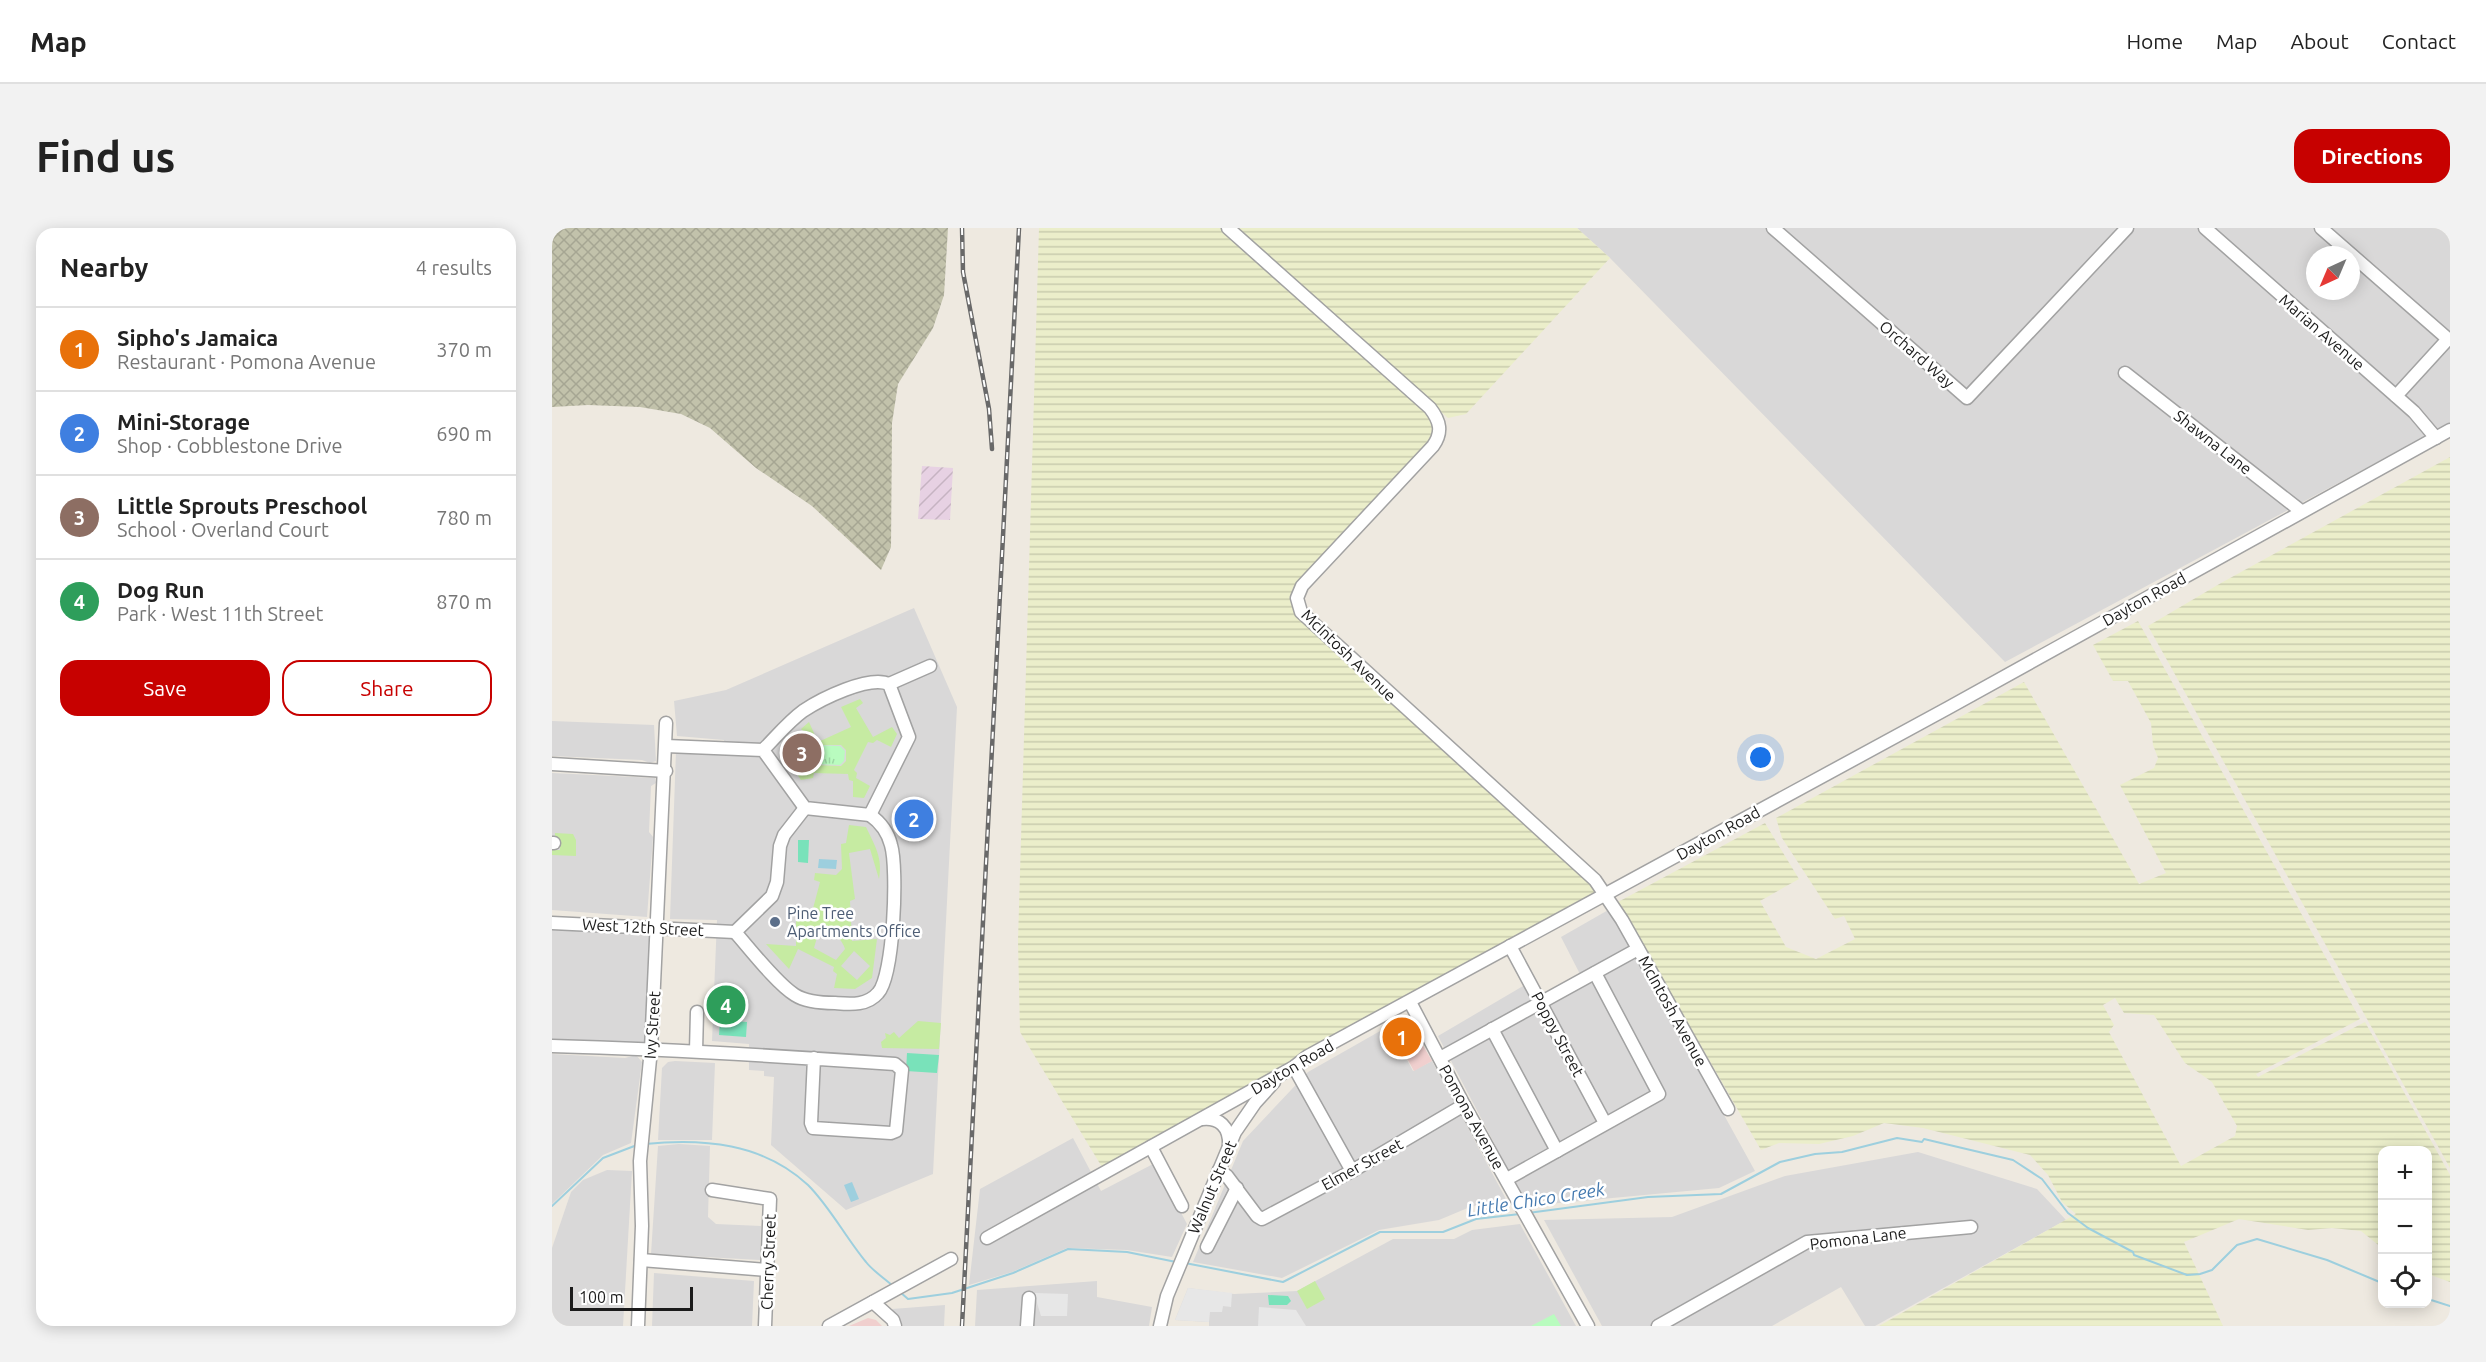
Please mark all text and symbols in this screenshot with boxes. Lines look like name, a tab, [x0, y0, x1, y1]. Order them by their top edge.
text: Map	[30, 26, 87, 57]
text: Home	[2126, 29, 2183, 53]
text: Map	[2216, 29, 2257, 53]
text: About	[2290, 29, 2349, 53]
text: Contact	[2382, 29, 2456, 53]
button: Directions	[2294, 129, 2450, 183]
text: Find us	[36, 133, 175, 180]
north arrow	[2306, 246, 2360, 300]
text: Nearby	[60, 253, 148, 282]
text: 4 results	[416, 256, 492, 279]
street label: Marian Avenue	[2276, 290, 2368, 374]
street label: Orchard Way	[1876, 317, 1958, 391]
text: Sipho's Jamaica	[117, 325, 278, 350]
text: 1	[74, 338, 85, 361]
text: 370 m	[436, 338, 492, 361]
text: Restaurant · Pomona Avenue	[117, 350, 376, 373]
street label: Shawna Lane	[2171, 406, 2255, 478]
text: Mini-Storage	[117, 409, 250, 434]
text: 2	[74, 422, 85, 445]
text: 690 m	[436, 422, 492, 445]
text: Shop · Cobblestone Drive	[117, 434, 343, 457]
text: Little Sprouts Preschool	[117, 493, 367, 518]
text: 3	[74, 506, 85, 529]
text: 780 m	[436, 506, 492, 529]
text: School · Overland Court	[117, 518, 329, 541]
street label: Dayton Road	[2099, 569, 2189, 629]
text: Dog Run	[117, 577, 204, 602]
text: 4	[74, 590, 85, 613]
text: 870 m	[436, 590, 492, 613]
text: Park · West 11th Street	[117, 602, 323, 625]
street label: McIntosh Avenue	[1298, 606, 1400, 704]
button: Save	[60, 660, 270, 716]
button: Share	[282, 660, 492, 716]
pin: 3	[782, 730, 822, 776]
your location	[1746, 743, 1775, 772]
pin: 2	[894, 796, 934, 842]
street label: Dayton Road	[1673, 803, 1763, 863]
place label: Pine Tree Apartments Office	[787, 904, 921, 940]
street label: West 12th Street	[582, 915, 705, 939]
marker: Pine Tree Apartments Office	[768, 915, 782, 929]
street label: McIntosh Avenue	[1635, 952, 1711, 1070]
pin: 4	[706, 982, 746, 1028]
street label: Poppy Street	[1528, 988, 1588, 1080]
street label: Ivy Street	[641, 990, 663, 1060]
pin: 1	[1382, 1014, 1422, 1060]
street label: Dayton Road	[1247, 1036, 1337, 1098]
street label: Pomona Avenue	[1436, 1062, 1508, 1172]
street label: Elmer Street	[1318, 1134, 1406, 1194]
street label: Walnut Street	[1184, 1137, 1240, 1236]
map controls	[2378, 1146, 2432, 1308]
button: +	[2378, 1146, 2432, 1200]
water label: Little Chico Creek	[1466, 1178, 1607, 1220]
button: −	[2378, 1200, 2432, 1254]
street label: Cherry Street	[757, 1213, 779, 1310]
street label: Pomona Lane	[1809, 1223, 1907, 1253]
button: locate	[2378, 1254, 2432, 1308]
scale bar	[570, 1284, 693, 1312]
text: 100 m	[579, 1288, 624, 1306]

